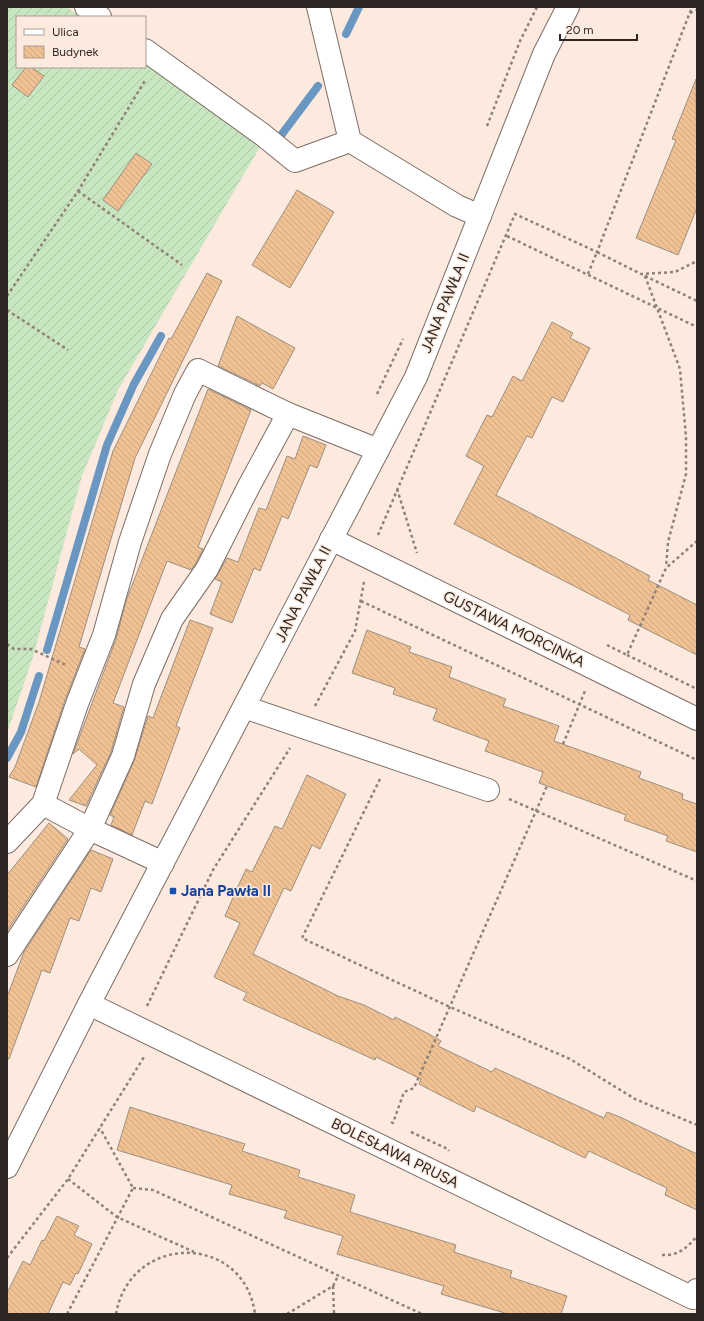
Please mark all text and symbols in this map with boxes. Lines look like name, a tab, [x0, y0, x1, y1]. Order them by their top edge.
legend	[16, 16, 146, 68]
scale bar	[560, 16, 637, 42]
text: 20 m	[566, 23, 594, 37]
text: Ulica	[52, 25, 79, 39]
text: Budynek	[52, 45, 99, 59]
street label: JANA PAWŁA II	[417, 251, 473, 355]
street label: JANA PAWŁA II	[271, 543, 335, 645]
street label: GUSTAWA MORCINKA	[440, 587, 588, 671]
place label: Jana Pawła II	[181, 882, 271, 900]
marker: Jana Pawła II	[168, 886, 178, 896]
street label: BOLESŁAWA PRUSA	[328, 1114, 462, 1192]

